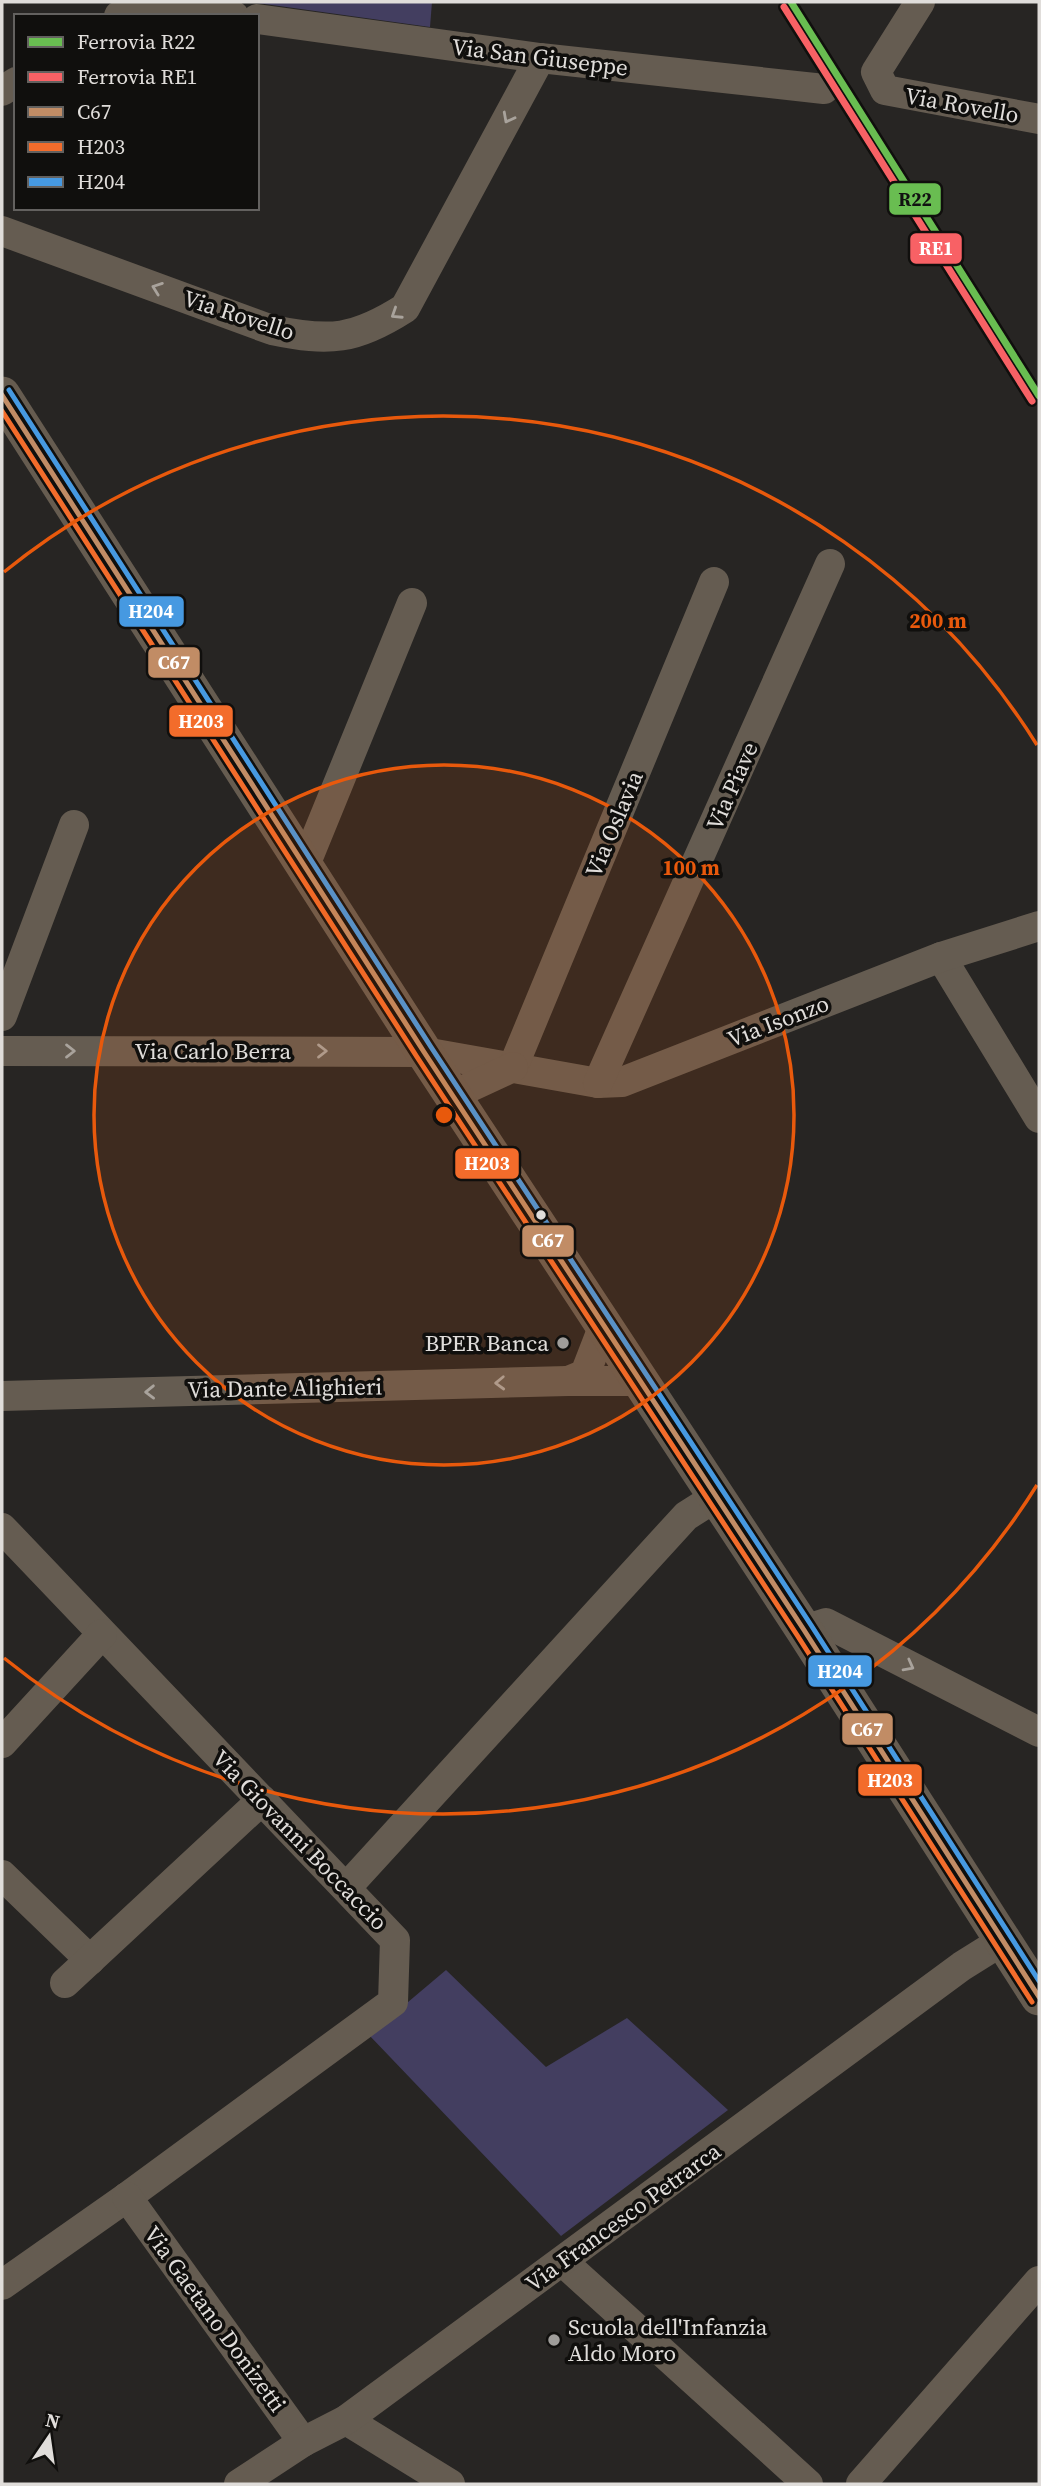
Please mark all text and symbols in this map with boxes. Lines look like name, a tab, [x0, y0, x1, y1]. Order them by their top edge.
legend	[14, 14, 259, 210]
text: Ferrovia R22	[77, 27, 195, 56]
street label: Via San Giuseppe	[450, 30, 630, 84]
text: Ferrovia RE1	[77, 62, 197, 91]
street label: Via Rovello	[903, 79, 1021, 131]
text: C67	[77, 97, 111, 126]
one-way arrow	[503, 111, 516, 123]
text: H203	[77, 132, 125, 161]
text: H204	[77, 167, 126, 196]
line badge: R22	[888, 182, 942, 216]
text: R22	[898, 186, 932, 212]
line badge: RE1	[909, 232, 963, 265]
text: RE1	[919, 235, 953, 261]
one-way arrow	[151, 282, 163, 296]
street label: Via Rovello	[179, 282, 299, 348]
one-way arrow	[390, 306, 403, 319]
line badge: H204	[118, 595, 185, 628]
text: H204	[128, 598, 174, 624]
text: 200 m	[909, 606, 967, 635]
line badge: C67	[147, 646, 201, 679]
text: C67	[158, 649, 190, 675]
line badge: H203	[168, 704, 234, 738]
text: H203	[178, 708, 224, 734]
street label: Via Piave	[698, 737, 766, 835]
street label: Via Oslavia	[577, 766, 651, 882]
text: 100 m	[662, 853, 720, 882]
street label: Via Isonzo	[723, 987, 833, 1055]
street label: Via Carlo Berra	[135, 1035, 291, 1067]
one-way arrow	[65, 1043, 76, 1059]
one-way arrow	[317, 1043, 328, 1059]
centre of rings	[432, 1103, 456, 1127]
line badge: H203	[454, 1147, 520, 1180]
text: H203	[464, 1150, 510, 1176]
unlabelled marker	[534, 1208, 548, 1222]
line badge: C67	[521, 1224, 575, 1258]
text: C67	[532, 1227, 564, 1253]
place label: BPER Banca	[425, 1327, 549, 1359]
marker: BPER Banca	[555, 1335, 571, 1351]
street label: Via Dante Alighieri	[187, 1370, 383, 1406]
one-way arrow	[494, 1375, 505, 1390]
one-way arrow	[144, 1384, 155, 1399]
line badge: H204	[807, 1654, 873, 1688]
text: H204	[817, 1658, 863, 1684]
one-way arrow	[902, 1658, 914, 1672]
line badge: C67	[841, 1712, 894, 1746]
text: C67	[851, 1716, 883, 1742]
street label: Via Giovanni Boccaccio	[205, 1743, 395, 1937]
line badge: H203	[857, 1763, 923, 1797]
text: H203	[867, 1767, 913, 1793]
street label: Via Francesco Petrarca	[519, 2135, 727, 2299]
street label: Via Gaetano Donizetti	[137, 2219, 294, 2419]
place label: Scuola dell'Infanzia Aldo Moro	[568, 2311, 768, 2369]
marker: Scuola dell'Infanzia Aldo Moro	[546, 2332, 562, 2348]
north arrow	[14, 2402, 84, 2472]
text: N	[43, 2406, 63, 2435]

